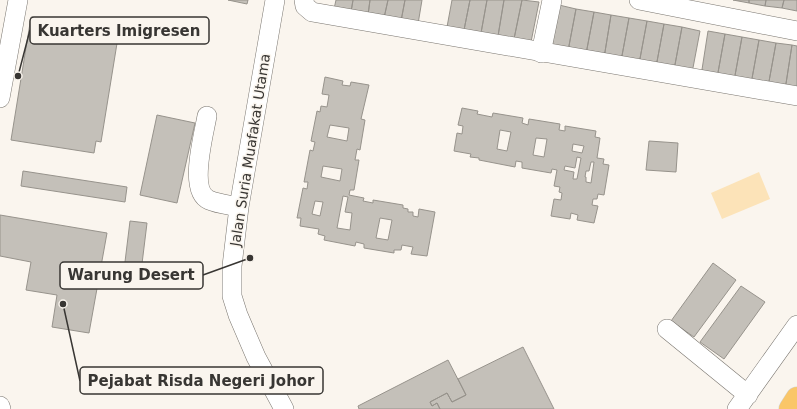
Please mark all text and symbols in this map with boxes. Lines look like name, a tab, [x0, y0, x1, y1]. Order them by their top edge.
callout: Kuarters Imigresen	[30, 17, 209, 44]
text: Kuarters Imigresen	[38, 22, 200, 40]
street label: Jalan Suria Muafakat Utama	[227, 53, 273, 248]
callout: Warung Desert	[60, 262, 203, 289]
text: Warung Desert	[67, 266, 195, 284]
callout: Pejabat Risda Negeri Johor	[80, 367, 323, 394]
text: Pejabat Risda Negeri Johor	[87, 372, 315, 390]

